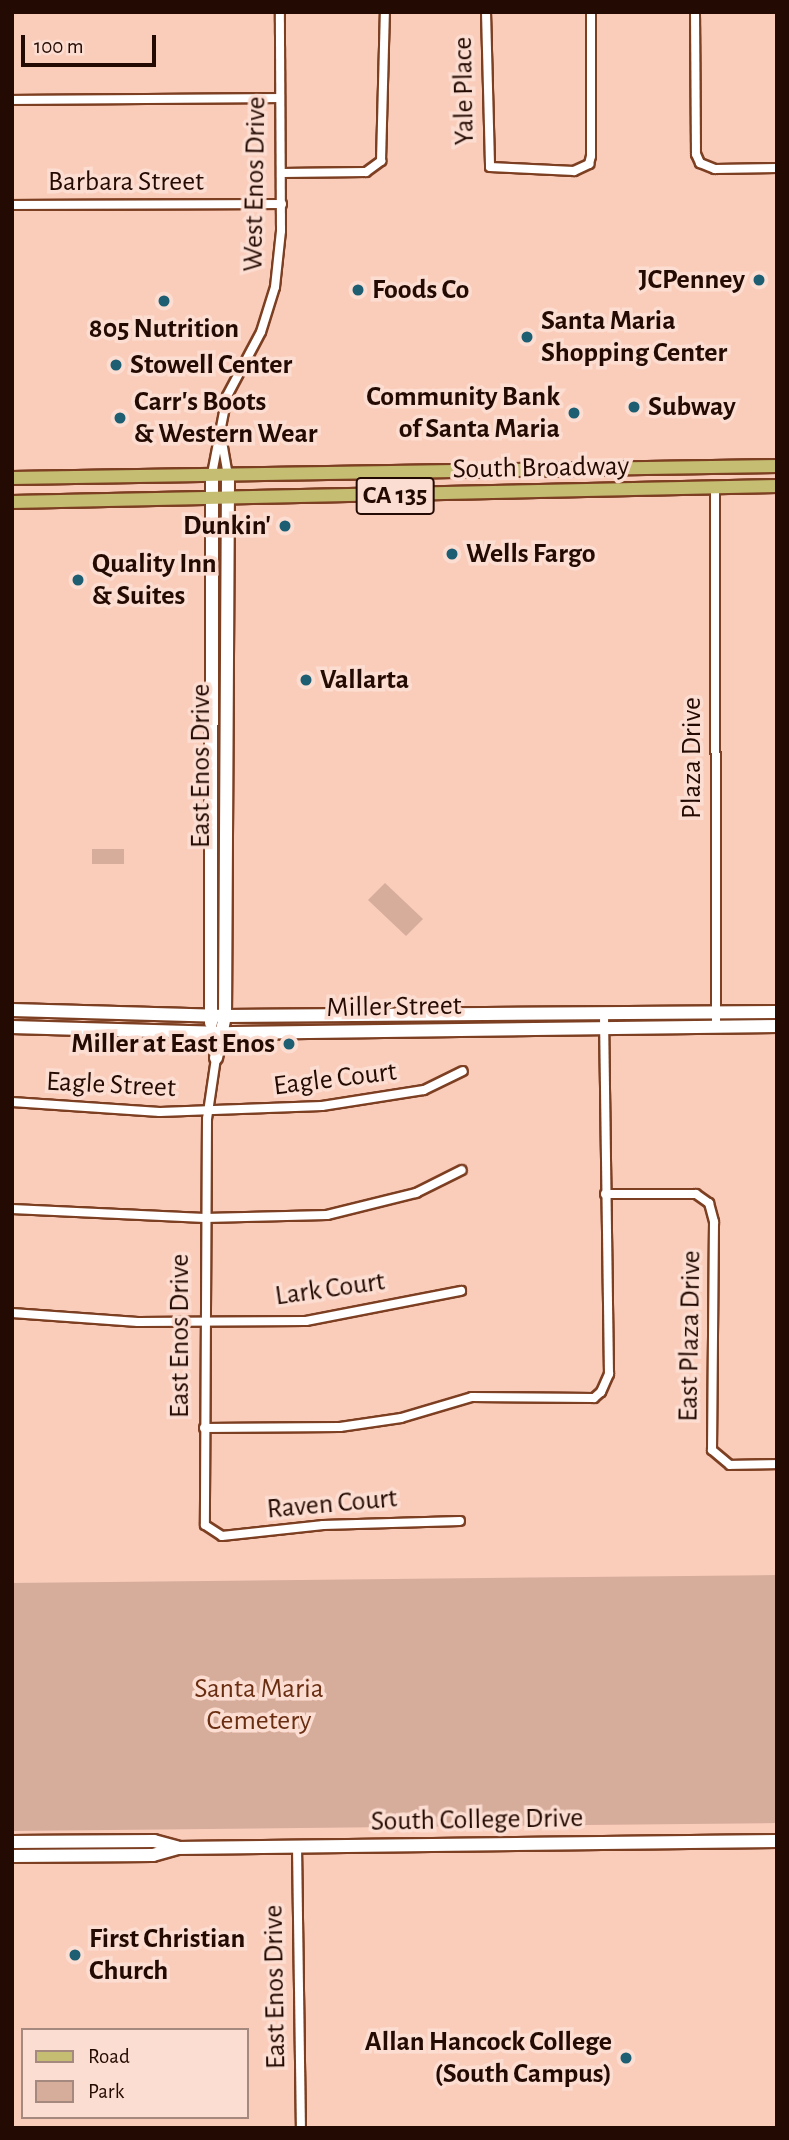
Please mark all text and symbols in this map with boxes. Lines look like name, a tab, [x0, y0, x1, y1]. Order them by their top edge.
scale bar	[24, 21, 159, 65]
text: 100 m	[34, 36, 84, 57]
street label: Yale Place	[446, 36, 482, 146]
street label: West Enos Drive	[237, 96, 273, 272]
street label: Barbara Street	[48, 165, 204, 199]
place label: JCPenney	[638, 263, 745, 297]
marker: JCPenney	[751, 272, 767, 288]
place label: Foods Co	[372, 273, 469, 307]
marker: Foods Co	[350, 282, 366, 298]
marker: 805 Nutrition	[156, 293, 172, 309]
place label: Santa Maria Shopping Center	[541, 304, 727, 370]
place label: 805 Nutrition	[89, 312, 239, 346]
marker: Santa Maria Shopping Center	[519, 329, 535, 345]
place label: Stowell Center	[130, 348, 292, 382]
marker: Stowell Center	[108, 357, 124, 373]
place label: Community Bank of Santa Maria	[366, 380, 560, 446]
place label: Carr's Boots & Western Wear	[134, 385, 318, 451]
place label: Subway	[648, 390, 736, 424]
marker: Subway	[626, 399, 642, 415]
marker: Community Bank of Santa Maria	[566, 405, 582, 421]
marker: Carr's Boots & Western Wear	[112, 410, 128, 426]
street label: South Broadway	[452, 450, 630, 486]
road number: CA 135	[355, 474, 435, 518]
place label: Dunkin'	[183, 509, 271, 543]
marker: Dunkin'	[277, 518, 293, 534]
place label: Wells Fargo	[466, 537, 595, 571]
marker: Wells Fargo	[444, 546, 460, 562]
place label: Quality Inn & Suites	[92, 547, 217, 613]
marker: Quality Inn & Suites	[70, 572, 86, 588]
place label: Vallarta	[320, 663, 409, 697]
marker: Vallarta	[298, 672, 314, 688]
street label: East Enos Drive	[184, 684, 218, 848]
street label: Plaza Drive	[675, 697, 709, 819]
street label: Miller Street	[326, 989, 462, 1025]
place label: Miller at East Enos	[71, 1027, 275, 1061]
marker: Miller at East Enos	[281, 1036, 297, 1052]
street label: Eagle Court	[272, 1055, 398, 1103]
street label: Eagle Street	[45, 1065, 177, 1105]
street label: East Plaza Drive	[672, 1250, 708, 1422]
street label: East Enos Drive	[163, 1254, 197, 1418]
street label: Lark Court	[273, 1265, 387, 1313]
street label: Raven Court	[265, 1482, 399, 1526]
park label: Santa Maria Cemetery	[194, 1672, 324, 1738]
street label: South College Drive	[371, 1801, 583, 1839]
street label: East Enos Drive	[257, 1905, 293, 2069]
place label: First Christian Church	[89, 1922, 245, 1988]
marker: First Christian Church	[67, 1947, 83, 1963]
place label: Allan Hancock College (South Campus)	[365, 2025, 612, 2091]
legend	[21, 2028, 248, 2119]
text: Road	[88, 2046, 130, 2067]
marker: Allan Hancock College (South Campus)	[618, 2050, 634, 2066]
text: Park	[88, 2081, 124, 2102]

